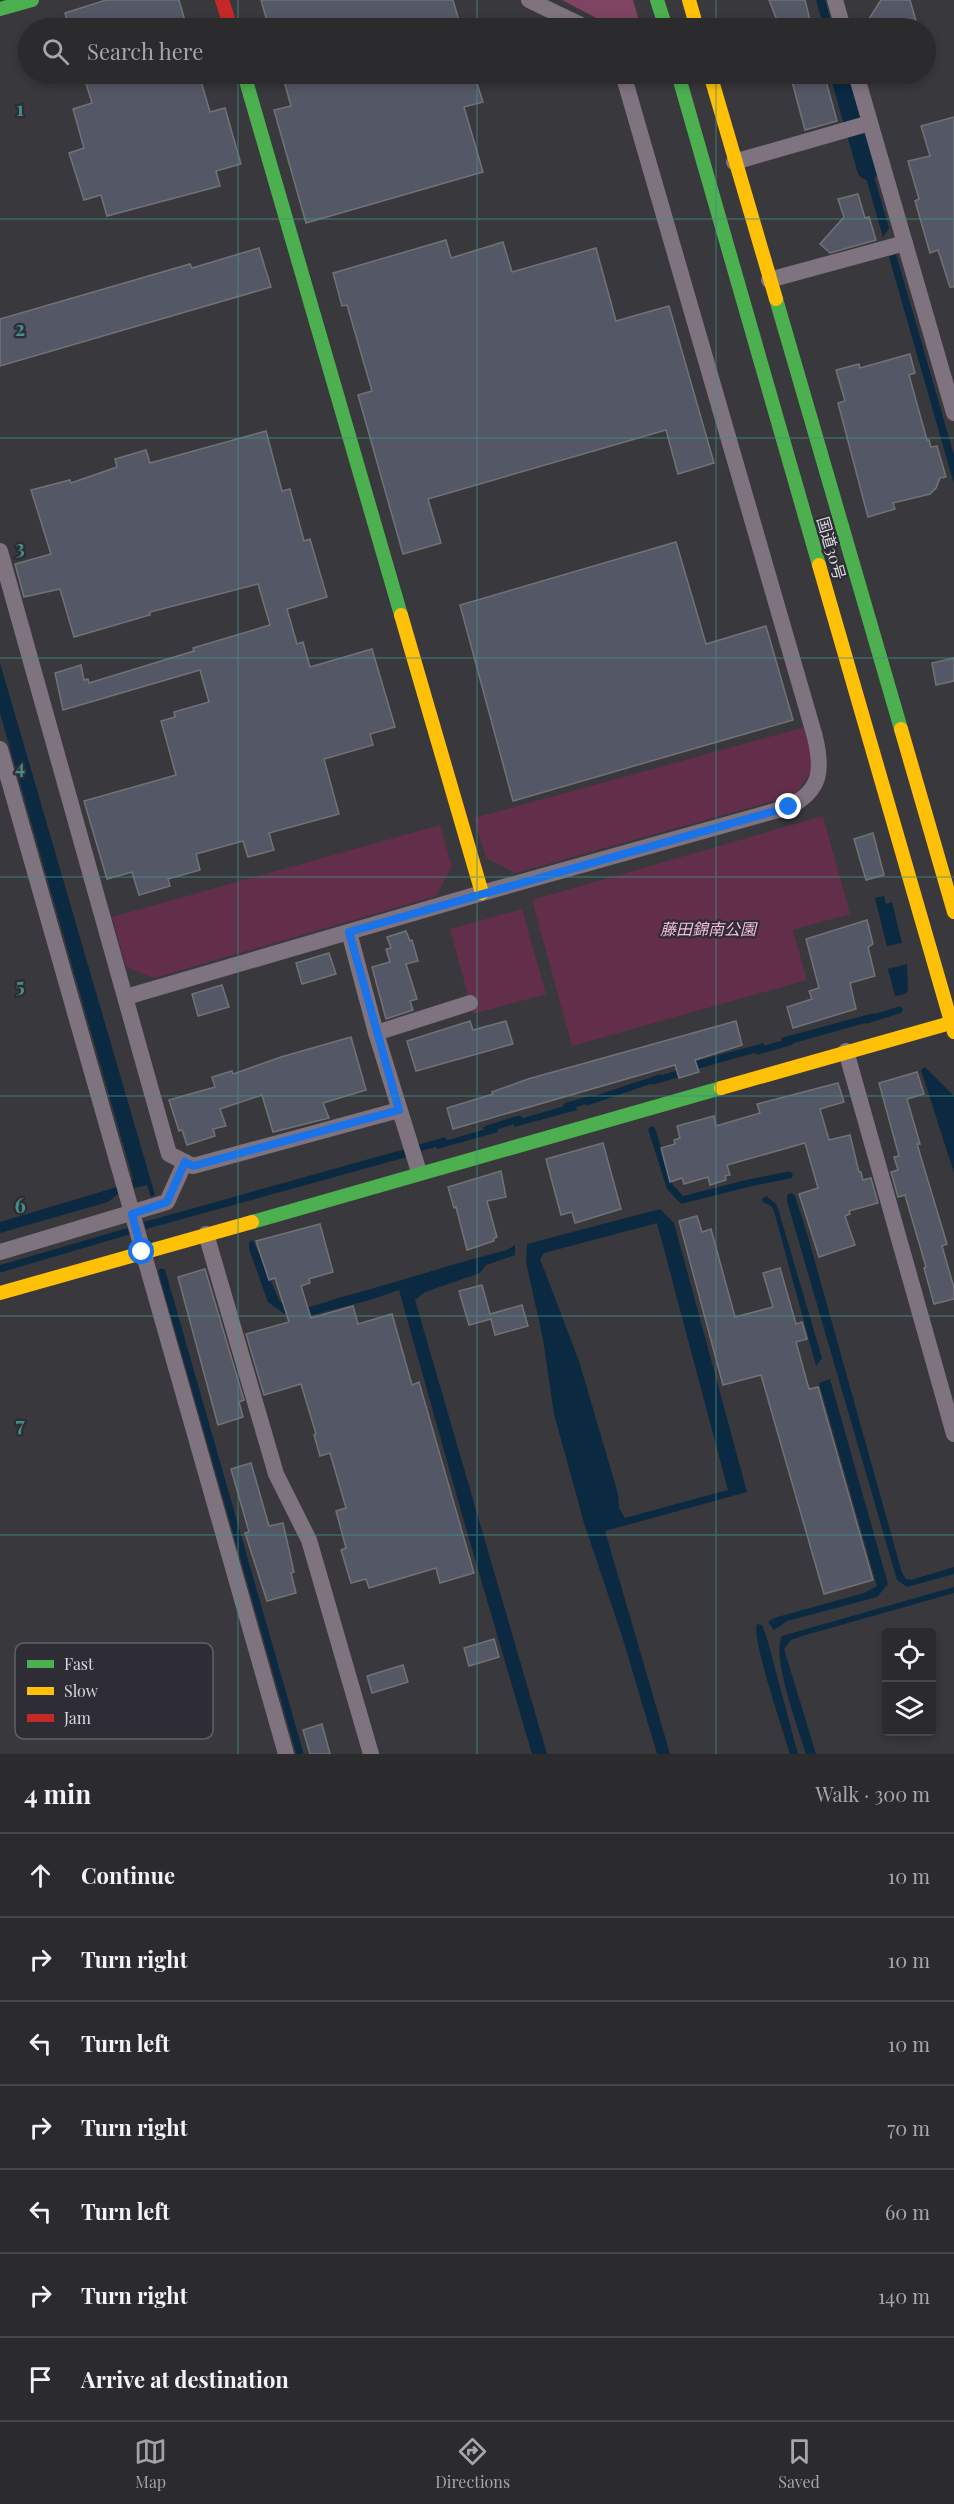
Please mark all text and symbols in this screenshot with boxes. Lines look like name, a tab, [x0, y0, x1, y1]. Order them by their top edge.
search box	[18, 18, 936, 84]
icon: search	[39, 35, 72, 68]
text: Search here	[87, 36, 203, 66]
text: 1	[16, 94, 24, 121]
text: 2	[15, 314, 25, 341]
street label: 国道30号	[813, 514, 851, 582]
text: 3	[15, 533, 25, 560]
text: 4	[15, 752, 25, 779]
route end	[775, 793, 801, 819]
park label: 藤田錦南公園	[660, 918, 758, 939]
text: 5	[15, 971, 25, 998]
text: 6	[14, 1191, 26, 1218]
route start	[128, 1238, 154, 1264]
text: 7	[15, 1410, 25, 1437]
map controls	[882, 1628, 936, 1736]
button: locate	[882, 1628, 936, 1682]
legend	[15, 1643, 213, 1739]
text: Fast	[64, 1653, 94, 1674]
text: Slow	[64, 1680, 99, 1701]
button: layers	[882, 1682, 936, 1736]
text: Jam	[63, 1707, 91, 1728]
text: 4 min	[24, 1776, 91, 1811]
text: Walk · 300 m	[815, 1780, 930, 1807]
icon: ahead	[24, 1859, 57, 1892]
text: Continue	[81, 1860, 175, 1890]
text: 10 m	[888, 1862, 930, 1889]
icon: right	[24, 1943, 57, 1976]
text: Turn right	[81, 1944, 187, 1974]
text: 10 m	[888, 1946, 930, 1973]
icon: left	[24, 2027, 57, 2060]
text: Turn left	[81, 2028, 170, 2058]
text: 10 m	[888, 2030, 930, 2057]
icon: right	[24, 2111, 57, 2144]
text: Turn right	[81, 2112, 187, 2142]
text: 70 m	[887, 2114, 930, 2141]
icon: left	[24, 2195, 57, 2228]
text: Turn left	[81, 2196, 170, 2226]
text: 60 m	[885, 2198, 930, 2225]
icon: right	[24, 2279, 57, 2312]
text: Turn right	[81, 2280, 187, 2310]
text: 140 m	[878, 2282, 930, 2309]
icon: arrive	[24, 2363, 57, 2396]
text: Arrive at destination	[81, 2364, 289, 2394]
tab: Map	[134, 2435, 167, 2492]
tab: Directions	[435, 2435, 510, 2492]
tab: Saved	[778, 2435, 820, 2492]

